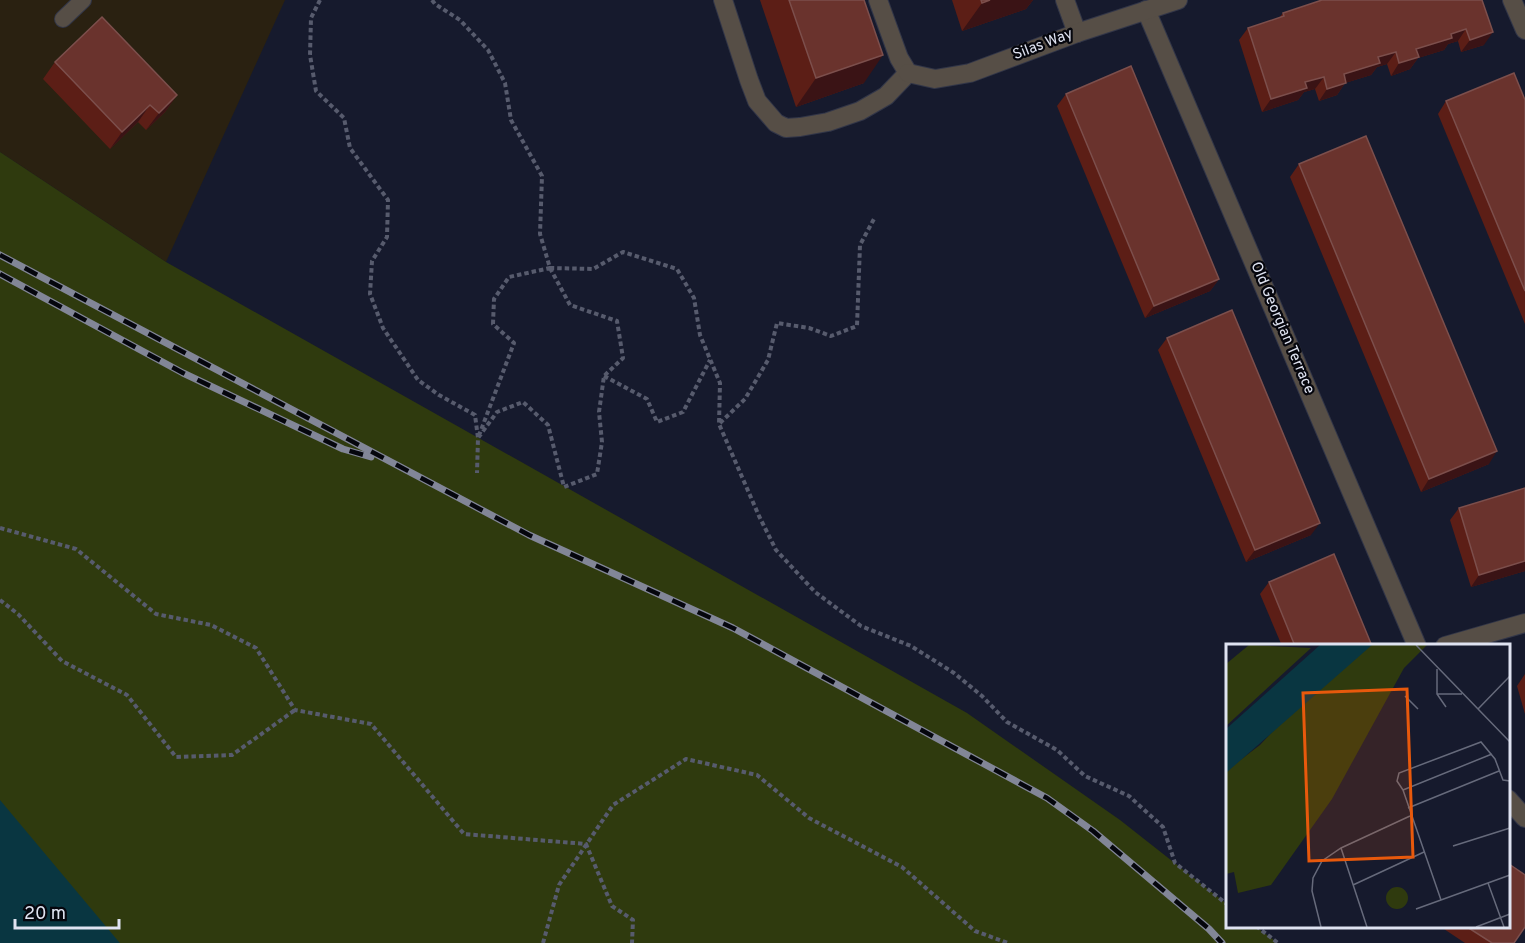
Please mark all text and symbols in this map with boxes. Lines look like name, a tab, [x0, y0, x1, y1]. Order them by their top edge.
street label: Silas Way	[1010, 25, 1076, 65]
street label: Old Georgian Terrace	[1246, 259, 1318, 397]
inset map	[1226, 644, 1510, 928]
scale bar	[15, 892, 118, 930]
text: 20 m	[24, 903, 66, 926]

